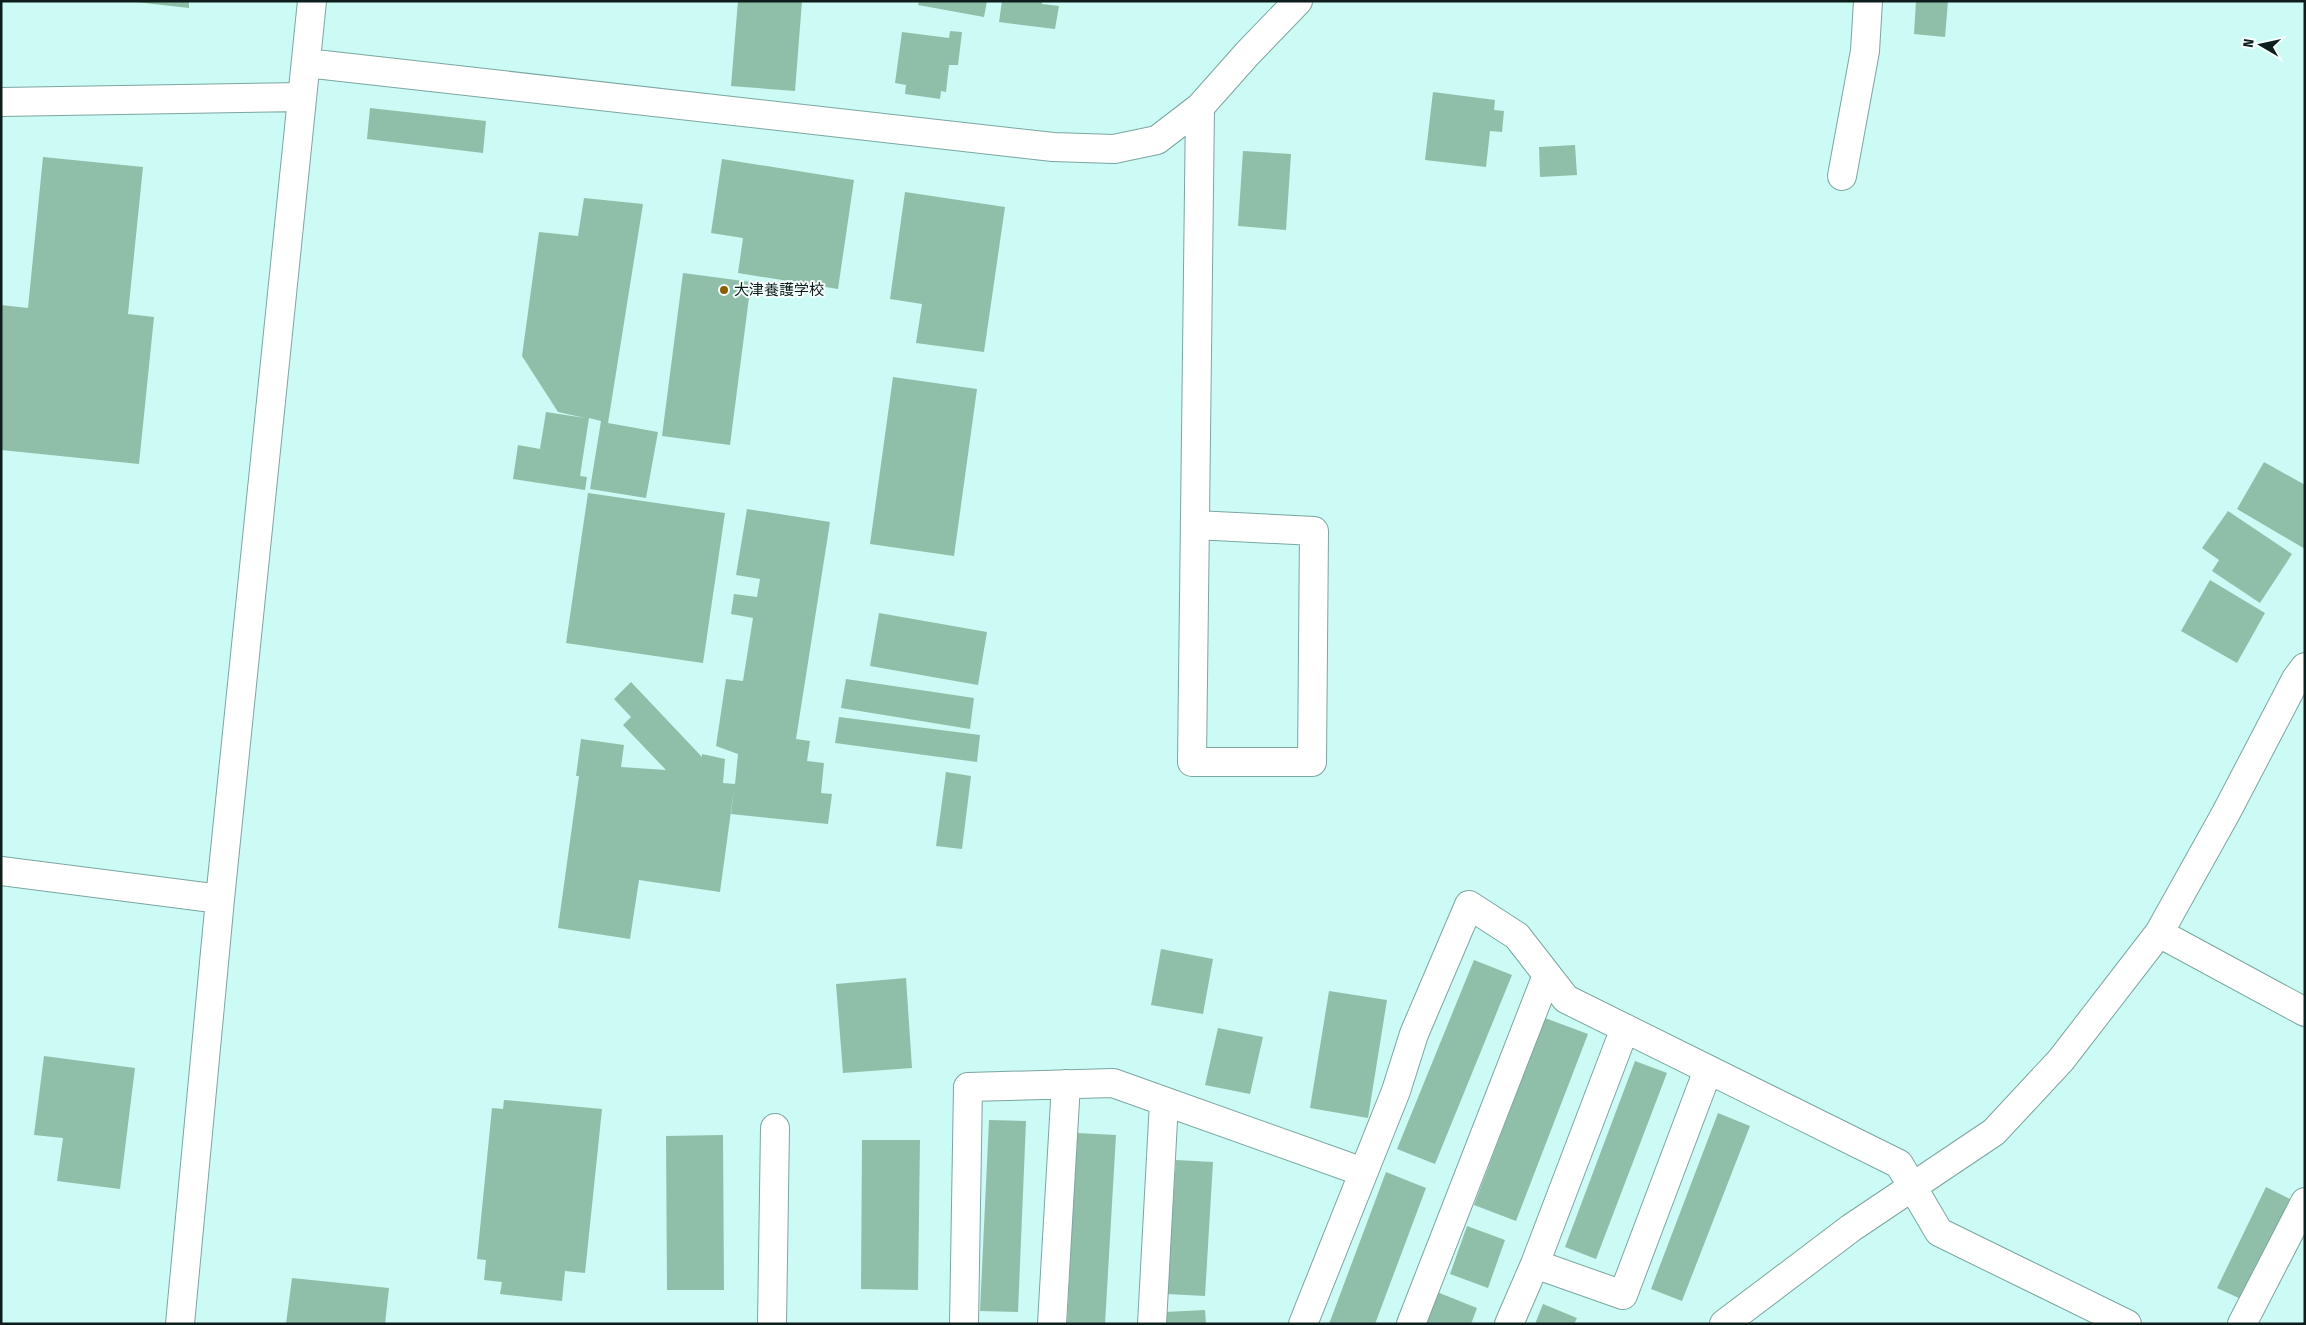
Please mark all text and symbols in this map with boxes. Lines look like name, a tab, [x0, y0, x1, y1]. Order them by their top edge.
north arrow	[2236, 20, 2286, 70]
text: N	[2240, 38, 2258, 49]
place label: 大津養護学校	[734, 281, 824, 299]
marker: 大津養護学校	[718, 284, 730, 296]

